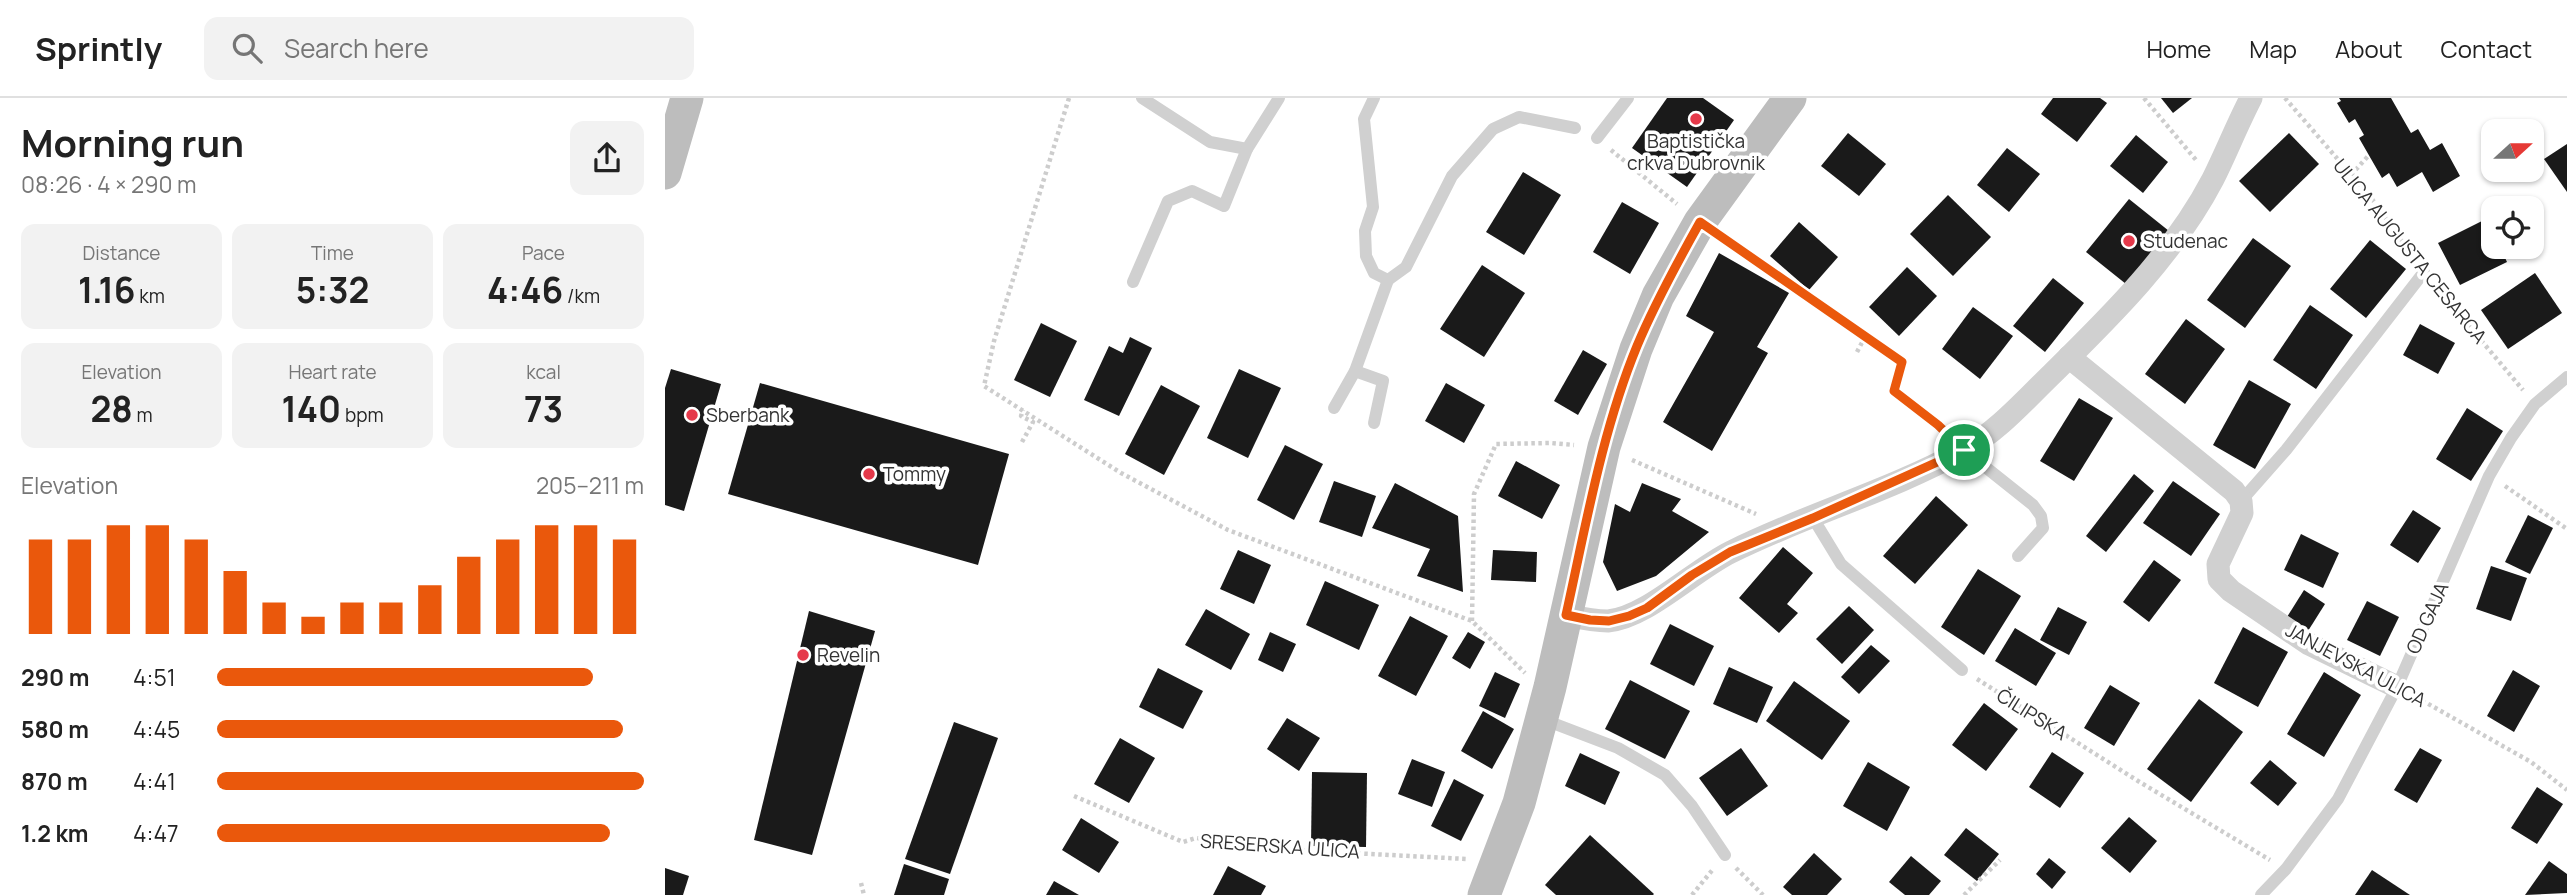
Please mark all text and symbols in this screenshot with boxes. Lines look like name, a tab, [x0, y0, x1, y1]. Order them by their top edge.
search box	[204, 17, 694, 80]
text: Sprintly	[35, 26, 162, 71]
icon: search	[228, 29, 266, 67]
text: Search here	[284, 30, 429, 66]
text: Home	[2146, 32, 2211, 65]
text: Map	[2249, 32, 2297, 65]
text: About	[2335, 32, 2403, 65]
text: Contact	[2441, 32, 2532, 65]
marker: Baptistička crkva Dubrovnik	[1688, 111, 1704, 127]
text: Morning run	[21, 116, 244, 168]
north arrow	[2481, 119, 2545, 182]
map controls	[2481, 119, 2544, 259]
button: share	[570, 121, 644, 195]
place label: Baptistička crkva Dubrovnik	[1627, 128, 1765, 176]
street label: ULICA AUGUSTA CESARCA	[2327, 153, 2493, 349]
text: 08:26 · 4 × 290 m	[21, 168, 197, 200]
button: locate	[2481, 196, 2544, 259]
place label: Studenac	[2143, 228, 2228, 254]
marker: Studenac	[2121, 233, 2137, 249]
text: Distance	[83, 240, 160, 266]
text: Time	[311, 240, 354, 266]
text: Pace	[522, 240, 565, 266]
text: 1.16	[78, 266, 136, 314]
text: 5:32	[296, 266, 369, 314]
text: 4:46	[487, 266, 563, 314]
text: km	[136, 283, 165, 309]
text: /km	[563, 283, 600, 309]
text: Elevation	[81, 359, 162, 385]
text: Heart rate	[288, 359, 377, 385]
text: kcal	[526, 359, 561, 385]
text: 28	[90, 385, 133, 433]
text: 140	[281, 385, 341, 433]
text: 73	[524, 385, 563, 433]
text: m	[133, 402, 153, 428]
text: bpm	[341, 402, 384, 428]
place label: Sberbank	[706, 402, 790, 428]
marker: Sberbank	[684, 407, 700, 423]
pin	[1934, 420, 1994, 480]
icon: arrive	[1945, 431, 1983, 469]
place label: Tommy	[883, 461, 946, 487]
marker: Tommy	[861, 466, 877, 482]
text: Elevation	[21, 469, 118, 501]
text: 205–211 m	[536, 469, 644, 501]
street label: OD GAJA	[2400, 578, 2454, 658]
street label: JANJEVSKA ULICA	[2281, 617, 2431, 713]
place label: Revelin	[817, 642, 880, 668]
marker: Revelin	[795, 647, 811, 663]
text: 290 m	[21, 661, 89, 693]
text: 4:51	[133, 661, 176, 693]
street label: ČILIPSKA	[1992, 682, 2072, 746]
text: 580 m	[21, 713, 89, 745]
text: 4:45	[133, 713, 180, 745]
text: 870 m	[21, 765, 88, 797]
text: 4:41	[133, 765, 176, 797]
text: 1.2 km	[21, 817, 88, 849]
text: 4:47	[133, 817, 179, 849]
street label: SRESERSKA ULICA	[1199, 827, 1361, 865]

